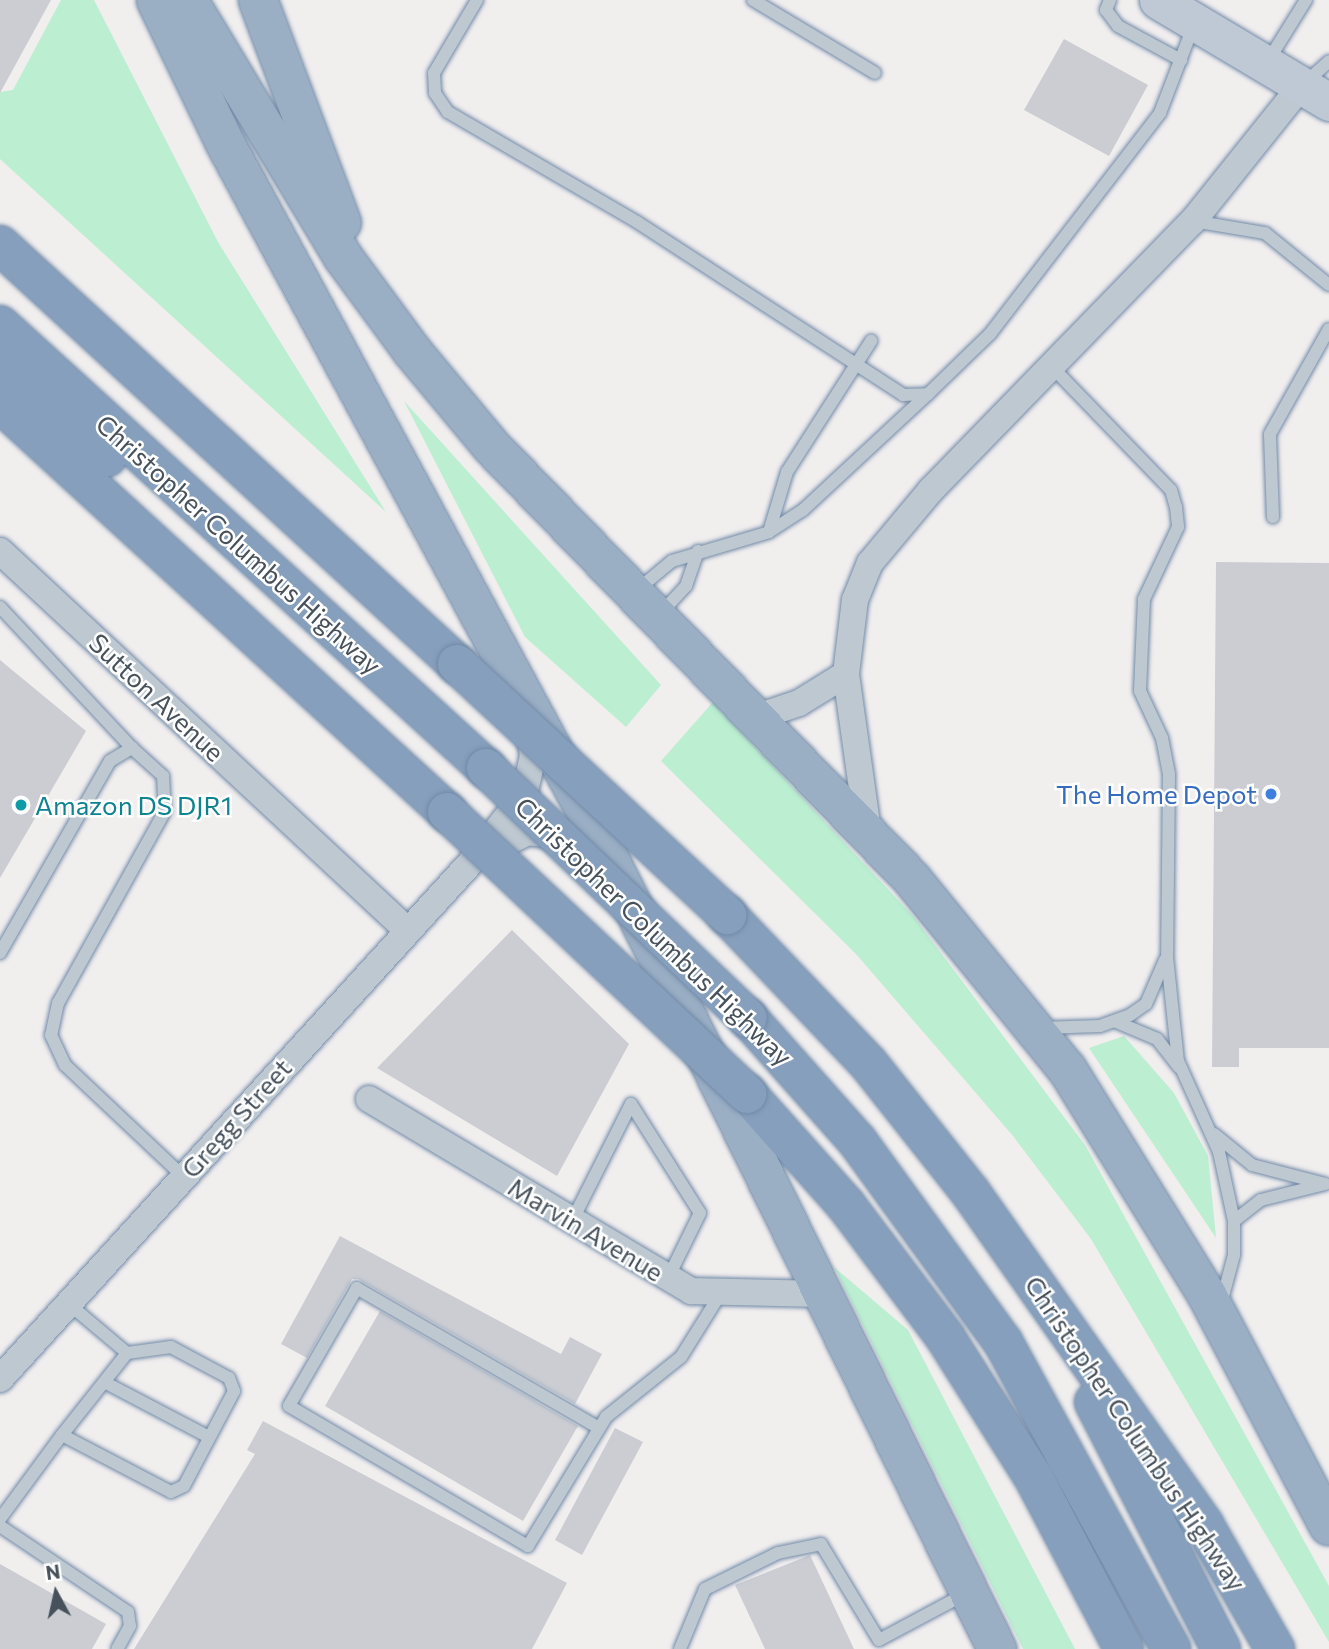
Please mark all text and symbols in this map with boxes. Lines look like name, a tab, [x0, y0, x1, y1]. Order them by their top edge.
street label: Christopher Columbus Highway	[90, 408, 388, 680]
street label: Sutton Avenue	[83, 627, 231, 767]
place label: The Home Depot	[1056, 778, 1257, 810]
marker: The Home Depot	[1263, 786, 1279, 802]
place label: Amazon DS DJR1	[35, 789, 232, 821]
street label: Christopher Columbus Highway	[509, 790, 799, 1072]
marker: Amazon DS DJR1	[13, 797, 29, 813]
street label: Gregg Street	[174, 1052, 298, 1184]
street label: Marvin Avenue	[503, 1171, 669, 1287]
street label: Christopher Columbus Highway	[1019, 1270, 1253, 1596]
north arrow	[21, 1558, 91, 1628]
text: N	[44, 1559, 62, 1584]

